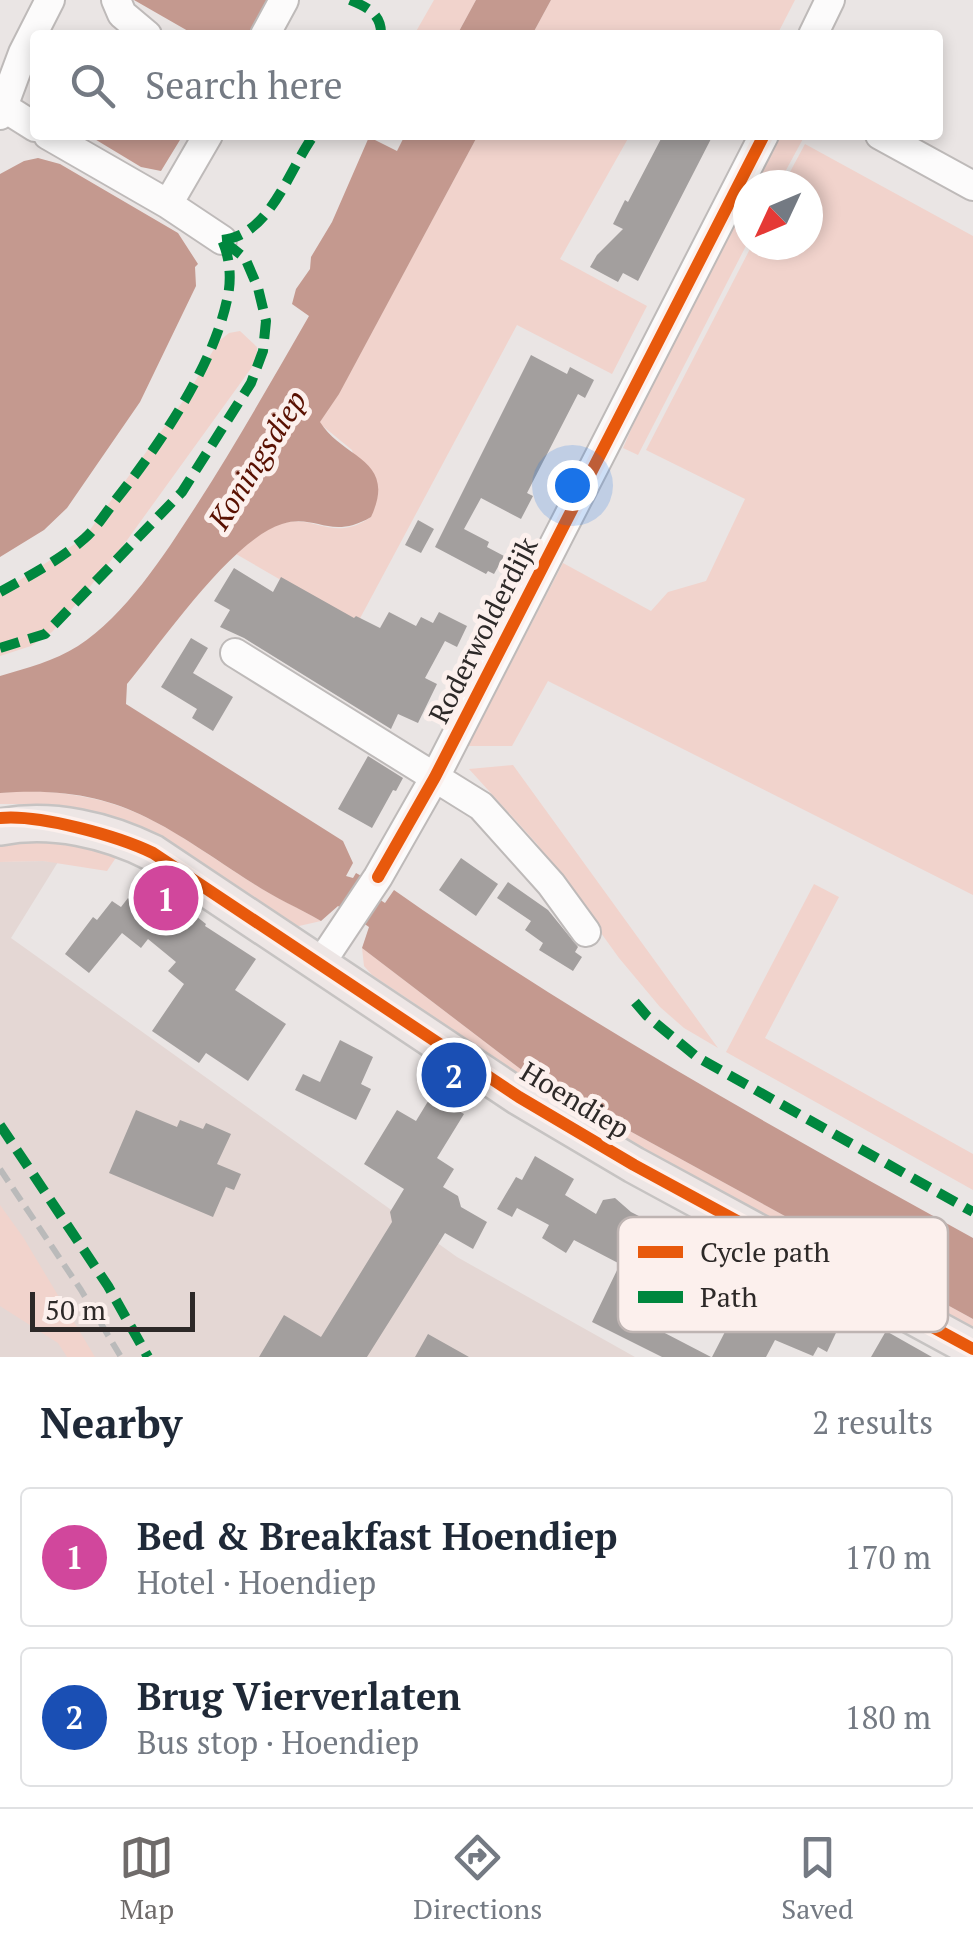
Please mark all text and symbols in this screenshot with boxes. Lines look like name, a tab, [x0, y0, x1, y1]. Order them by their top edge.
search box	[30, 30, 943, 140]
icon: search	[65, 58, 120, 113]
text: Search here	[145, 60, 343, 110]
north arrow	[733, 170, 823, 260]
water label: Koningsdiep	[198, 382, 316, 537]
your location	[547, 460, 598, 511]
street label: Roderwolderdijk	[420, 530, 546, 729]
pin: 1	[134, 860, 198, 936]
pin: 2	[422, 1038, 486, 1112]
street label: Hoendiep	[514, 1053, 636, 1146]
legend	[618, 1217, 948, 1332]
text: Cycle path	[700, 1233, 830, 1270]
text: Path	[700, 1278, 758, 1315]
scale bar	[30, 1287, 195, 1332]
text: 50 m	[45, 1291, 106, 1328]
text: Nearby	[40, 1394, 182, 1450]
text: 2 results	[812, 1401, 933, 1443]
text: Bed & Breakfast Hoendiep	[137, 1511, 618, 1561]
text: 1	[65, 1536, 84, 1578]
text: 170 m	[844, 1536, 931, 1578]
text: Hotel · Hoendiep	[137, 1561, 376, 1603]
text: Brug Vierverlaten	[137, 1671, 461, 1721]
text: 2	[65, 1696, 84, 1738]
text: 180 m	[844, 1696, 931, 1738]
text: Bus stop · Hoendiep	[137, 1721, 419, 1763]
tab: Map	[119, 1830, 174, 1927]
tab: Directions	[413, 1830, 542, 1927]
tab: Saved	[781, 1830, 854, 1927]

